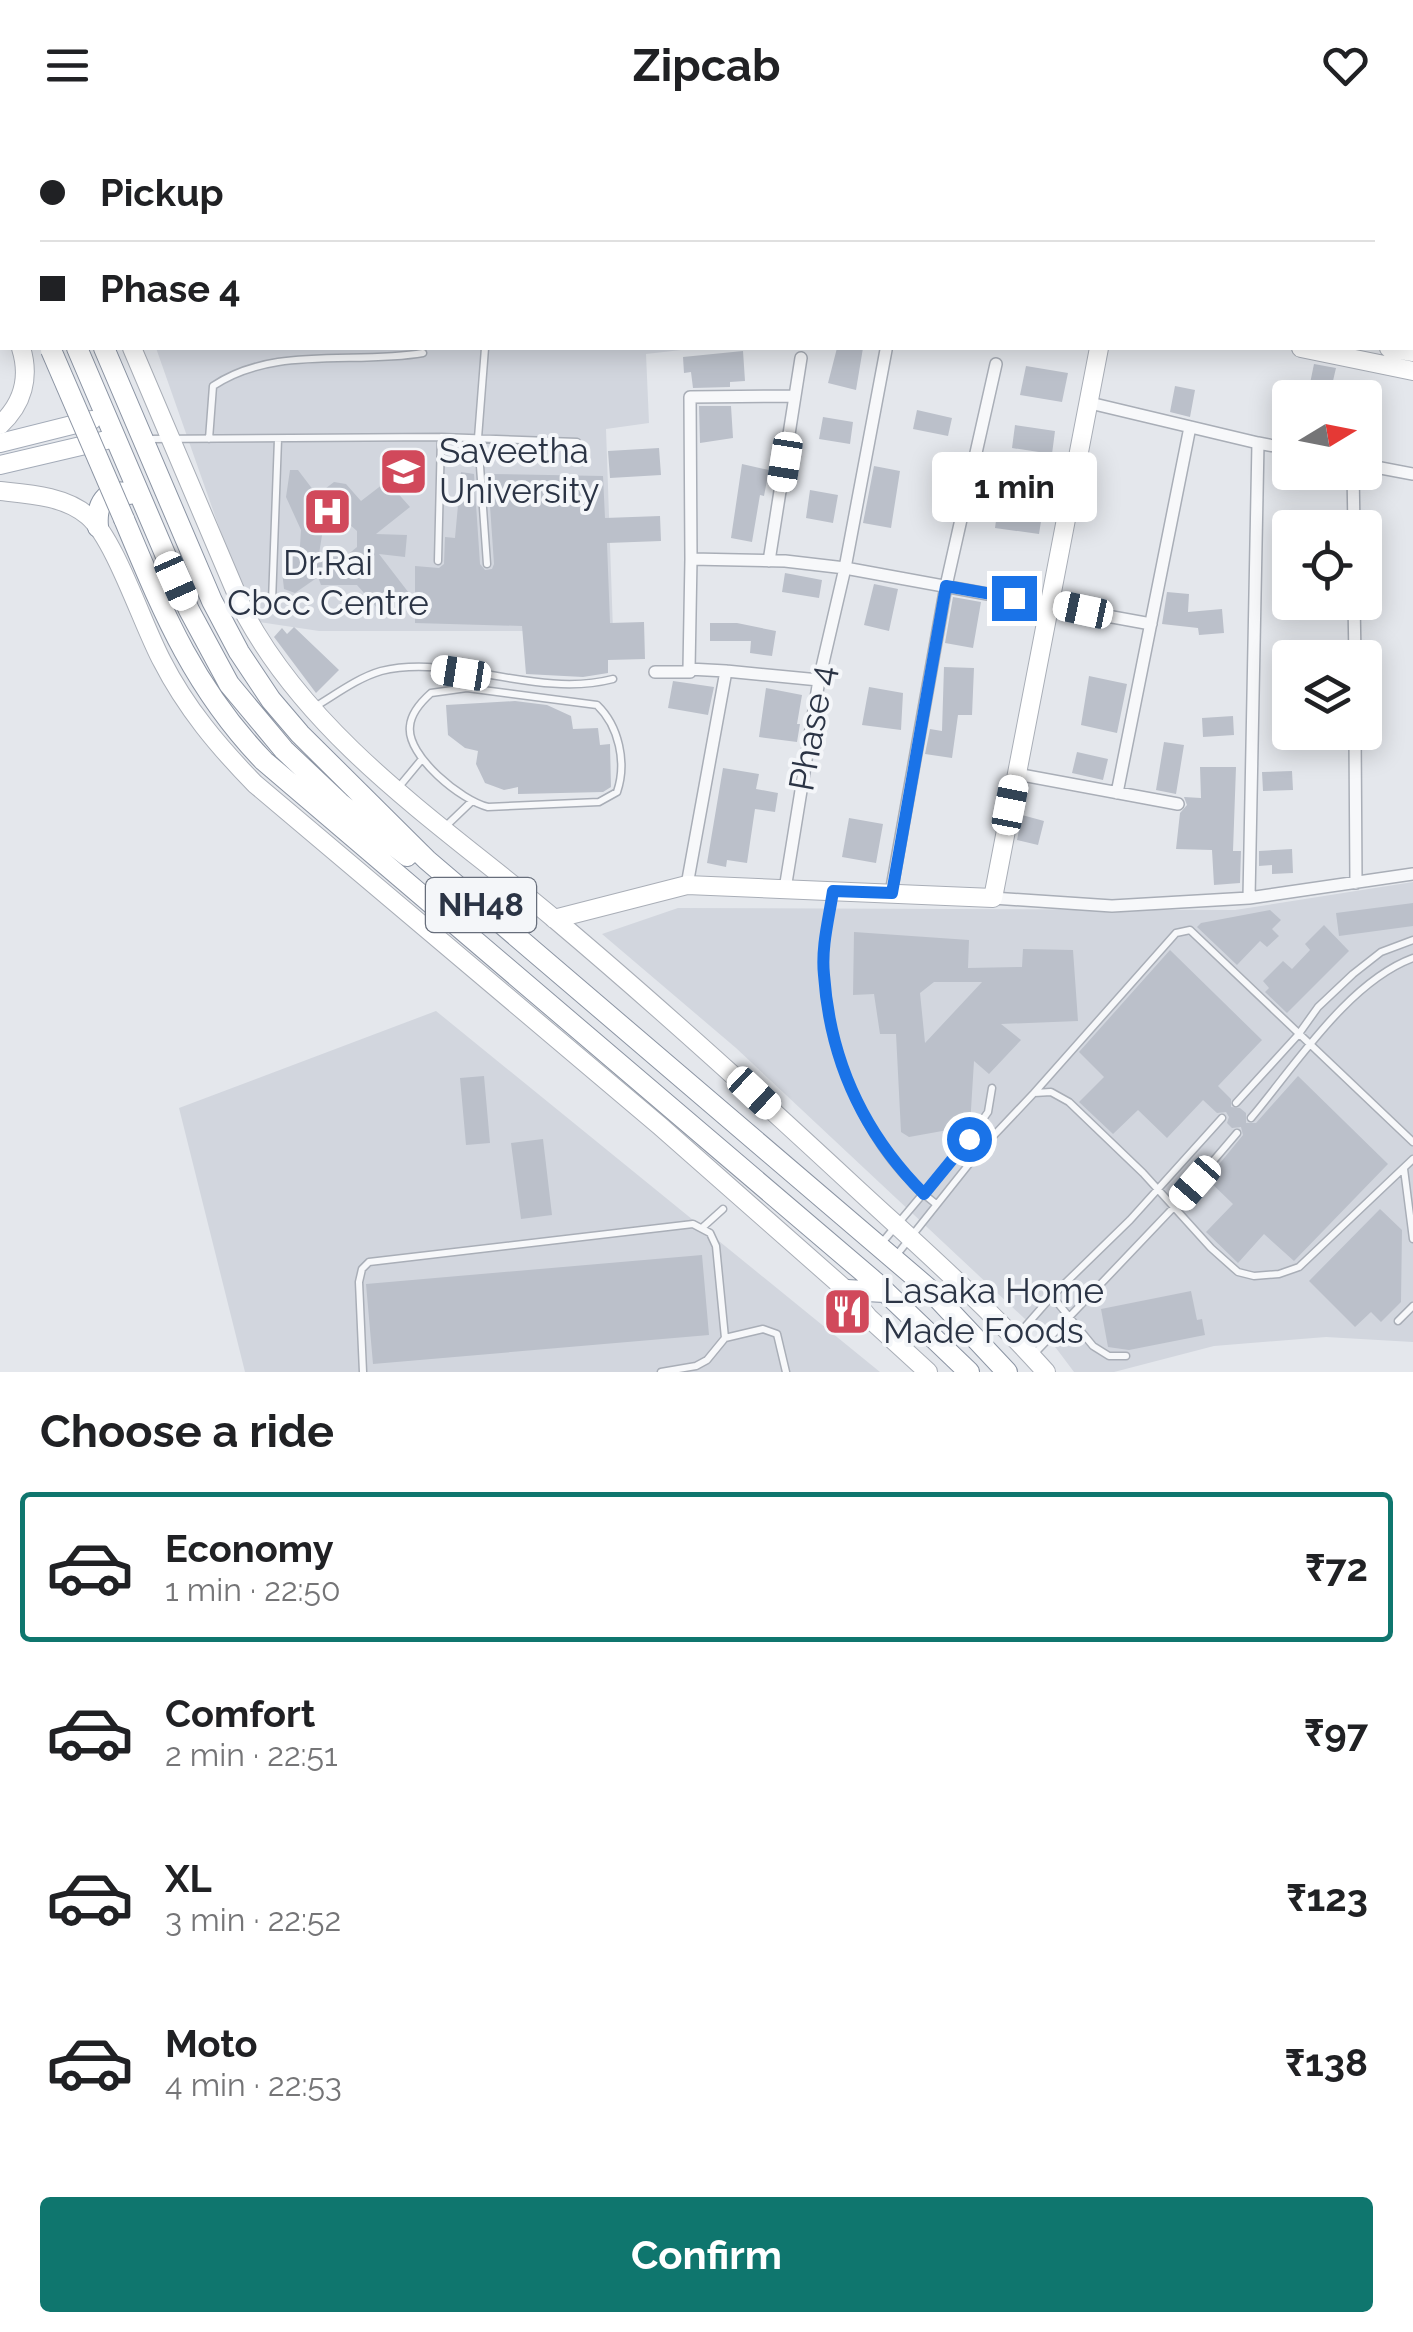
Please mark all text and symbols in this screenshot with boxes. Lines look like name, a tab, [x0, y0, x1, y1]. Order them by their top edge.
icon: menu	[40, 38, 95, 93]
icon: heart	[1318, 38, 1373, 93]
text: Zipcab	[633, 39, 780, 92]
text: Pickup	[100, 170, 224, 215]
text: Phase 4	[100, 266, 241, 311]
north arrow	[1272, 380, 1382, 490]
map controls	[1272, 380, 1382, 750]
place label: Saveetha University	[439, 430, 599, 511]
car	[765, 430, 805, 494]
school or university icon: Saveetha University	[378, 445, 430, 497]
callout: 1 min	[932, 453, 1096, 523]
text: 1 min	[974, 468, 1055, 505]
hospital icon: Dr.Rai Cbcc Centre	[302, 485, 354, 537]
button: locate	[1272, 510, 1382, 620]
place label: Dr.Rai Cbcc Centre	[227, 542, 429, 623]
car	[150, 547, 202, 615]
route end	[992, 576, 1037, 621]
car	[1051, 589, 1115, 631]
button: layers	[1272, 640, 1382, 750]
car	[429, 653, 493, 693]
street label: Phase 4	[780, 662, 843, 794]
car	[990, 773, 1030, 837]
road number: NH48	[426, 878, 536, 932]
car	[722, 1062, 786, 1124]
route start	[947, 1117, 992, 1162]
car	[1164, 1151, 1226, 1215]
place label: Lasaka Home Made Foods	[883, 1270, 1104, 1351]
restaurant icon: Lasaka Home Made Foods	[822, 1285, 874, 1337]
text: Choose a ride	[40, 1405, 334, 1458]
icon: car	[45, 1522, 135, 1612]
text: Economy	[165, 1526, 334, 1571]
text: ₹72	[1305, 1545, 1368, 1590]
text: 1 min · 22:50	[165, 1571, 341, 1608]
icon: car	[45, 1687, 135, 1777]
text: Comfort	[165, 1691, 315, 1736]
text: ₹97	[1304, 1710, 1368, 1755]
text: 2 min · 22:51	[165, 1736, 338, 1773]
icon: car	[45, 1852, 135, 1942]
text: XL	[165, 1856, 212, 1901]
text: ₹123	[1286, 1875, 1368, 1920]
text: 3 min · 22:52	[165, 1901, 341, 1938]
icon: car	[45, 2017, 135, 2107]
text: Moto	[165, 2021, 258, 2066]
text: ₹138	[1285, 2040, 1368, 2085]
text: 4 min · 22:53	[165, 2066, 342, 2103]
button: Confirm	[40, 2197, 1373, 2312]

